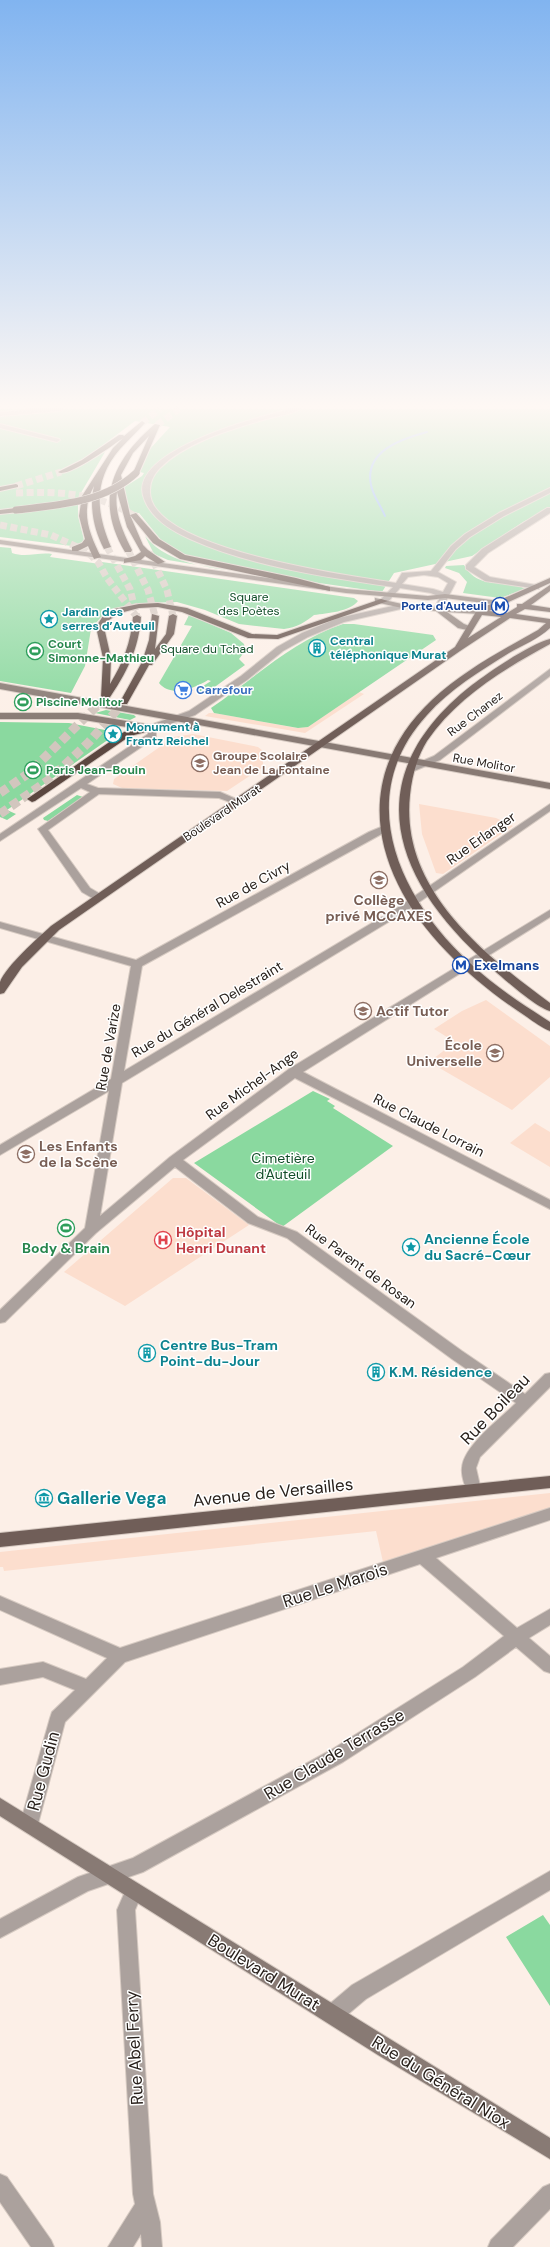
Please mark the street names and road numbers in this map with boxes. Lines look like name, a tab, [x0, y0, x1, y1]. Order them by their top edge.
street label: Rue Chanez	[444, 688, 506, 740]
street label: Rue Molitor	[452, 750, 517, 776]
street label: Boulevard Murat	[180, 781, 264, 845]
street label: Rue Erlanger	[443, 808, 519, 868]
street label: Rue de Civry	[213, 856, 293, 912]
street label: Rue du Général Delestraint	[128, 957, 286, 1061]
street label: Rue de Varize	[92, 1002, 124, 1092]
street label: Rue Michel-Ange	[202, 1044, 302, 1124]
street label: Rue Claude Lorrain	[371, 1089, 487, 1161]
street label: Rue Parent de Rosan	[302, 1220, 420, 1312]
street label: Rue Boileau	[456, 1369, 534, 1449]
street label: Avenue de Versailles	[192, 1473, 354, 1511]
street label: Rue Le Marois	[280, 1558, 390, 1612]
street label: Rue Claude Terrasse	[260, 1703, 408, 1805]
street label: Rue Gudin	[22, 1729, 64, 1813]
street label: Boulevard Murat	[204, 1929, 324, 2015]
street label: Rue Abel Ferry	[120, 1990, 148, 2106]
street label: Rue du Général Niox	[368, 2031, 515, 2134]

